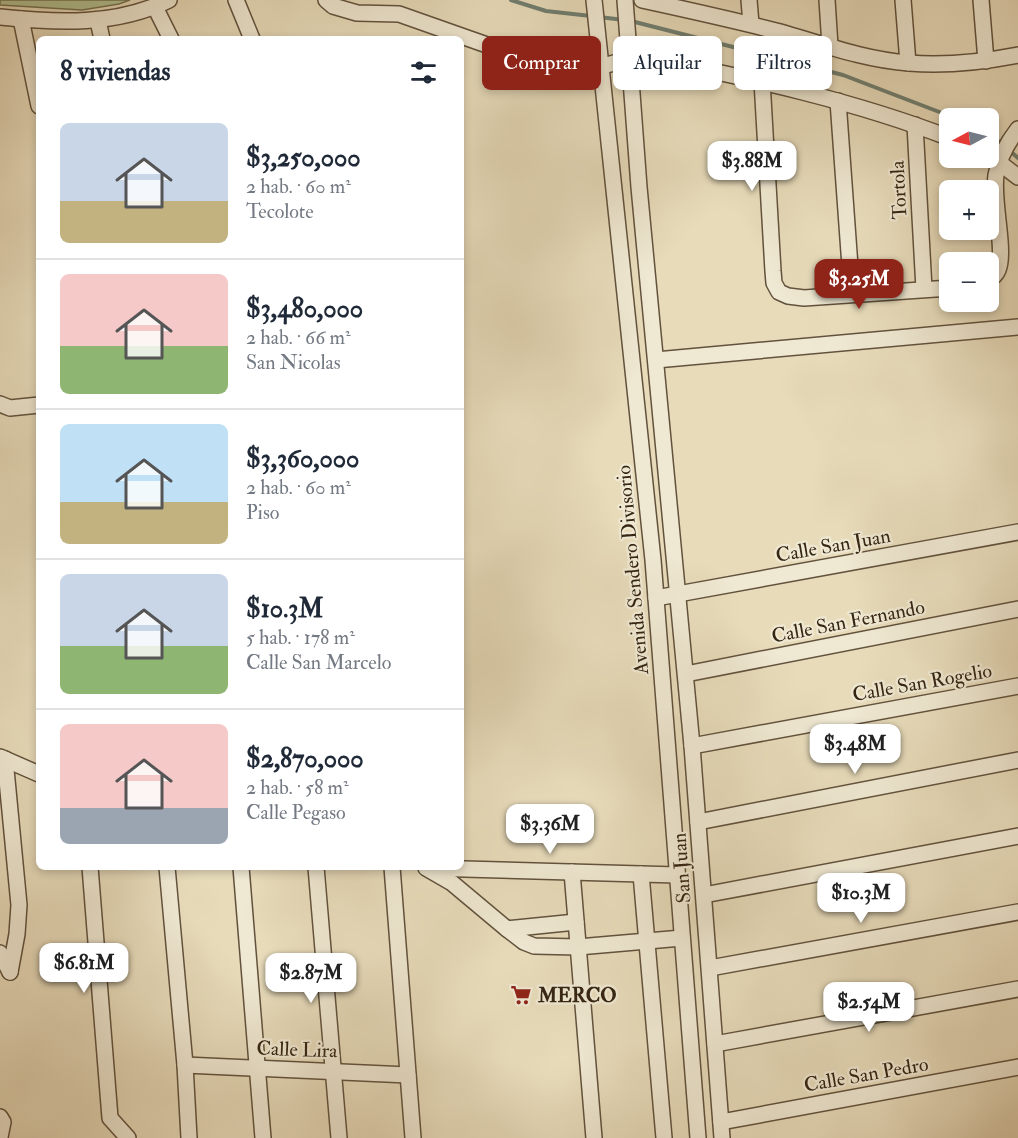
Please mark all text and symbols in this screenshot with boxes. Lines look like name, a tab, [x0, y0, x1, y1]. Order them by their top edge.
chip: Comprar	[482, 36, 601, 90]
chip: Alquilar	[613, 36, 722, 90]
chip: Filtros	[734, 36, 832, 90]
text: 8 viviendas	[60, 56, 170, 88]
icon: filters	[407, 56, 440, 89]
north arrow	[939, 108, 999, 168]
map controls	[939, 108, 999, 312]
pin: $3.88M	[703, 141, 801, 192]
text: $3,250,000	[246, 142, 361, 174]
icon: home	[108, 147, 180, 219]
text: $3.88M	[721, 148, 783, 173]
street label: Tortola	[884, 159, 913, 220]
text: 2 hab. · 60 m²	[246, 174, 351, 199]
button: +	[939, 180, 999, 240]
text: Tecolote	[246, 199, 314, 224]
button: −	[939, 252, 999, 312]
pin: $3.25M	[810, 259, 908, 310]
text: $3.25M	[828, 266, 890, 291]
text: $3,480,000	[246, 293, 363, 325]
icon: home	[108, 298, 180, 370]
text: 2 hab. · 66 m²	[246, 325, 351, 350]
text: San Nicolas	[246, 350, 341, 375]
text: $3,360,000	[246, 443, 359, 475]
icon: home	[108, 448, 180, 520]
street label: Avenida Sendero Divisorio	[611, 464, 654, 677]
text: 2 hab. · 60 m²	[246, 475, 351, 500]
text: Piso	[246, 500, 279, 525]
street label: Calle San Juan	[774, 523, 892, 568]
text: $10.3M	[246, 593, 323, 625]
street label: Calle San Fernando	[769, 594, 927, 649]
icon: home	[108, 598, 180, 670]
text: 5 hab. · 178 m²	[246, 625, 355, 650]
text: Calle San Marcelo	[246, 650, 391, 675]
street label: Calle San Rogelio	[850, 658, 994, 707]
pin: $3.48M	[806, 724, 904, 775]
text: $3.48M	[824, 731, 886, 756]
text: $2,870,000	[246, 743, 364, 775]
icon: home	[108, 748, 180, 820]
text: 2 hab. · 58 m²	[246, 775, 349, 800]
text: Calle Pegaso	[246, 800, 346, 825]
pin: $3.36M	[501, 804, 599, 855]
text: $3.36M	[520, 811, 580, 836]
street label: San Juan	[667, 832, 696, 904]
pin: $10.3M	[812, 873, 910, 924]
text: $10.3M	[831, 880, 891, 905]
pin: $6.81M	[35, 943, 133, 994]
text: $6.81M	[53, 950, 115, 975]
pin: $2.87M	[262, 953, 360, 1004]
text: $2.87M	[279, 960, 343, 985]
pin: $2.54M	[820, 982, 918, 1033]
supermarket icon: MERCO	[509, 983, 533, 1007]
place label: MERCO	[537, 983, 617, 1008]
text: $2.54M	[837, 989, 901, 1014]
street label: Calle Lira	[256, 1036, 339, 1063]
street label: Calle San Pedro	[802, 1051, 930, 1098]

